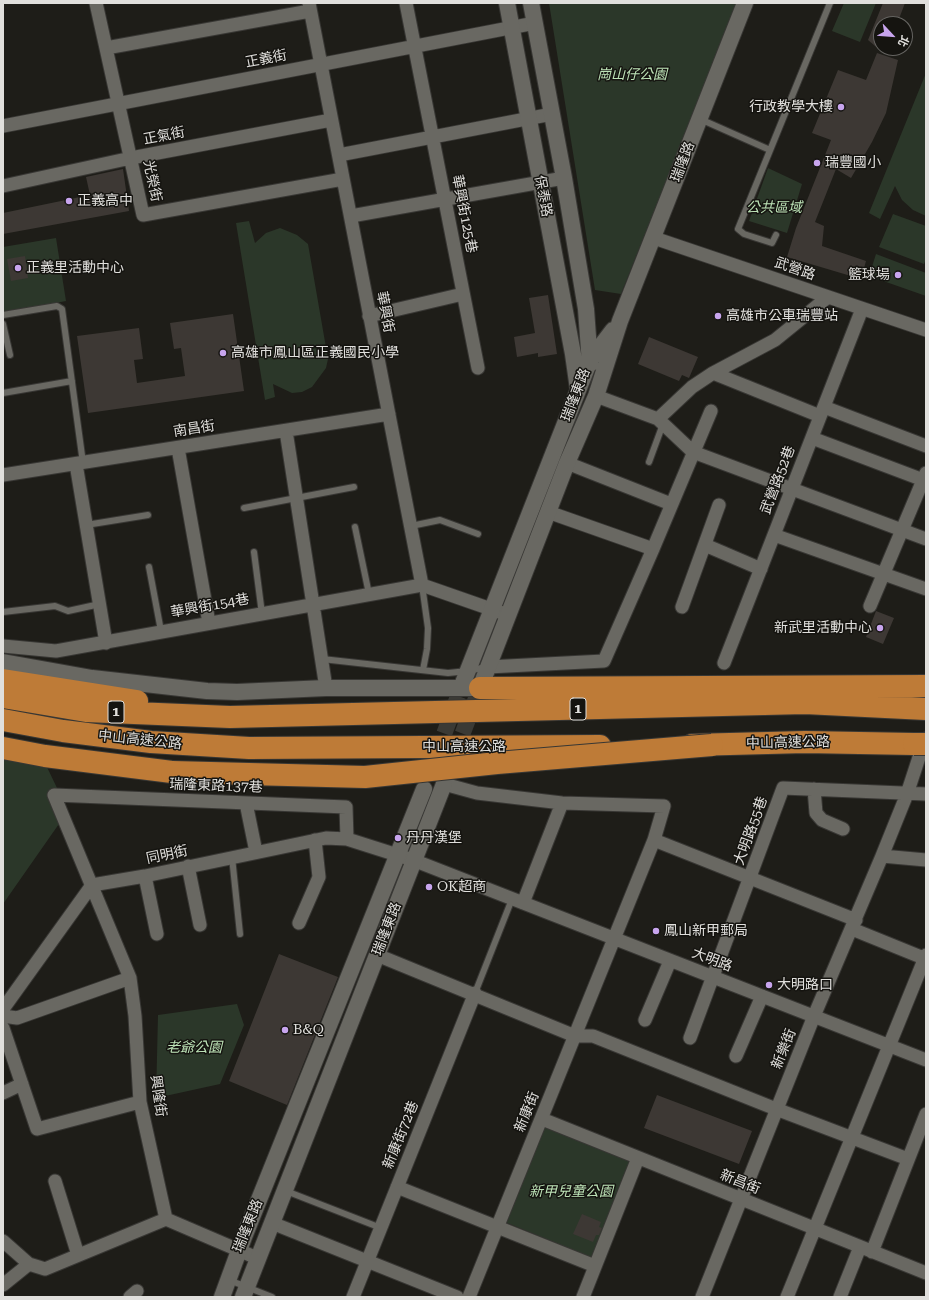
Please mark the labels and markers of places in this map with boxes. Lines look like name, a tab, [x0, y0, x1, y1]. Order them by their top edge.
place label: 行政教學大樓	[749, 99, 833, 115]
marker: 行政教學大樓	[836, 102, 846, 112]
place label: 瑞豐國小	[825, 155, 881, 171]
marker: 瑞豐國小	[812, 158, 822, 168]
place label: 正義高中	[77, 193, 133, 209]
marker: 正義高中	[64, 196, 74, 206]
place label: 正義里活動中心	[26, 260, 124, 276]
marker: 正義里活動中心	[13, 263, 23, 273]
place label: 籃球場	[848, 267, 890, 283]
marker: 籃球場	[893, 270, 903, 280]
place label: 高雄市公車瑞豐站	[726, 308, 838, 324]
marker: 高雄市公車瑞豐站	[713, 311, 723, 321]
place label: 高雄市鳳山區正義國民小學	[231, 345, 399, 361]
marker: 高雄市鳳山區正義國民小學	[218, 348, 228, 358]
place label: 新武里活動中心	[774, 620, 872, 636]
marker: 新武里活動中心	[875, 623, 885, 633]
place label: 丹丹漢堡	[406, 830, 462, 846]
marker: 丹丹漢堡	[393, 833, 403, 843]
place label: OK超商	[437, 879, 486, 895]
marker: OK超商	[424, 882, 434, 892]
place label: 鳳山新甲郵局	[664, 923, 748, 939]
marker: 鳳山新甲郵局	[651, 926, 661, 936]
place label: 大明路口	[777, 977, 833, 993]
marker: 大明路口	[764, 980, 774, 990]
place label: B&Q	[293, 1022, 324, 1038]
marker: B&Q	[280, 1025, 290, 1035]

